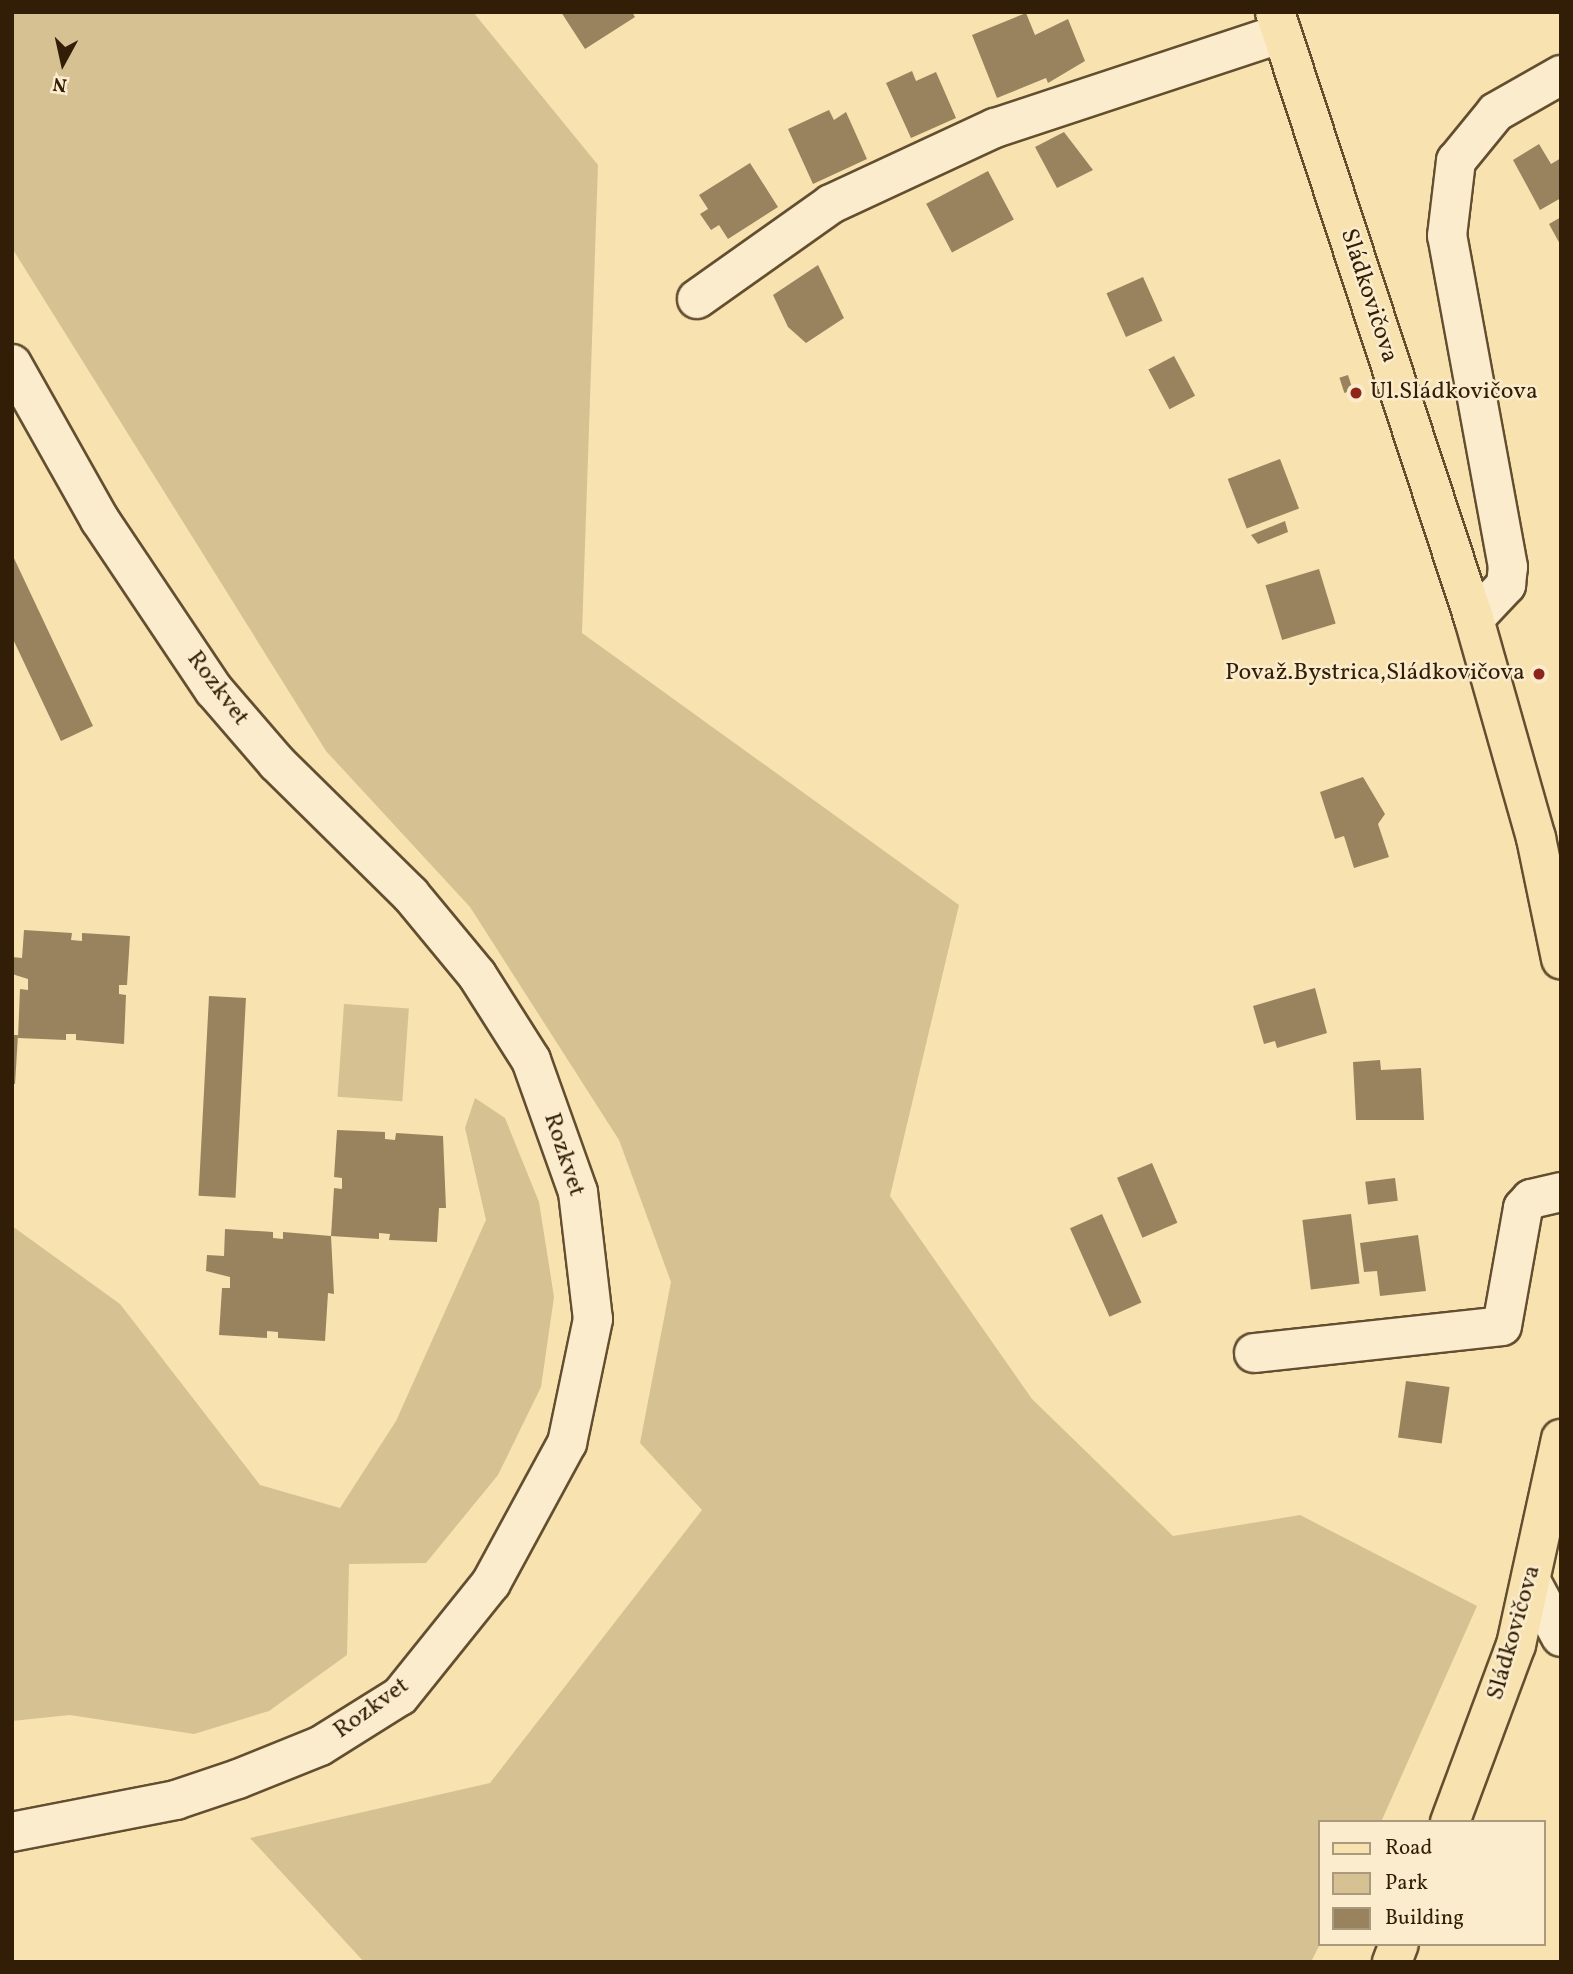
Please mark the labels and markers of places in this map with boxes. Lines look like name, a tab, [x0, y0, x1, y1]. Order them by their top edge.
place label: Ul.Sládkovičova	[1370, 379, 1538, 407]
marker: Ul.Sládkovičova	[1348, 385, 1364, 401]
place label: Považ.Bystrica,Sládkovičova	[1225, 660, 1525, 688]
marker: Považ.Bystrica,Sládkovičova	[1531, 666, 1547, 682]

